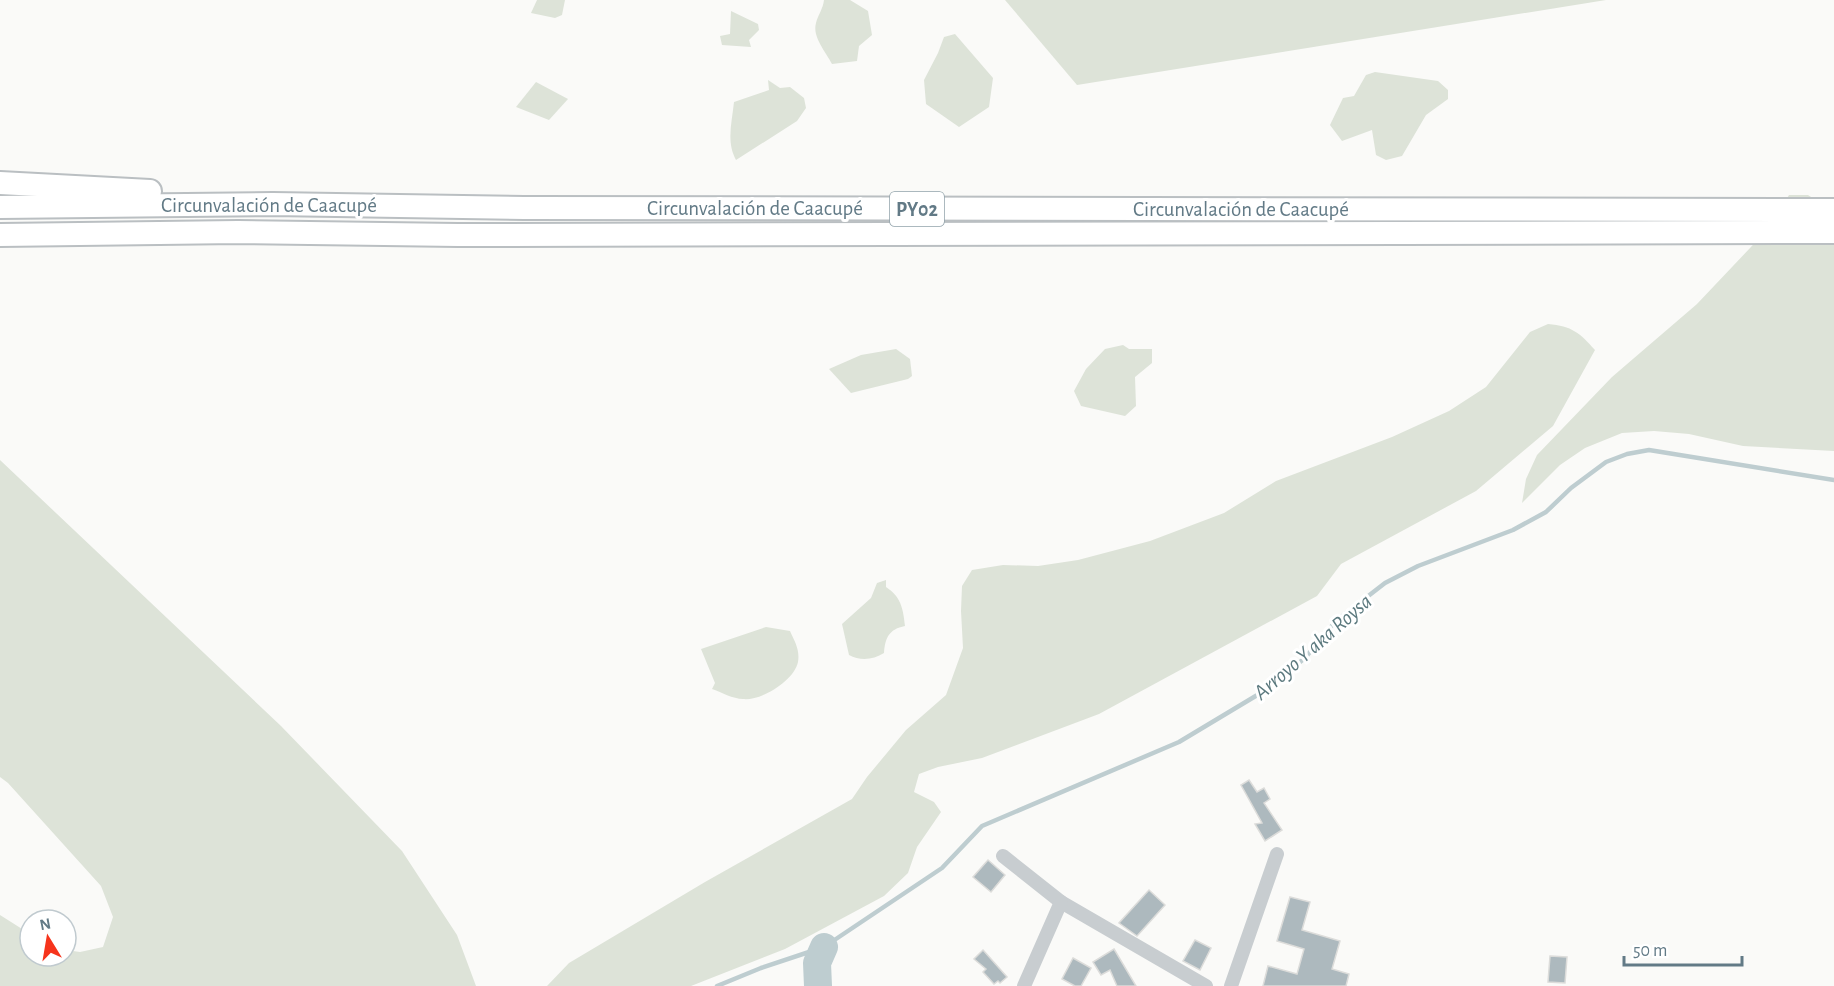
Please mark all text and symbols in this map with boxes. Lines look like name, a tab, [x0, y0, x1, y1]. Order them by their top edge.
road number: PY02	[890, 192, 944, 226]
street label: Circunvalación de Caacupé	[161, 195, 377, 216]
street label: Circunvalación de Caacupé	[647, 198, 863, 219]
street label: Circunvalación de Caacupé	[1133, 199, 1349, 220]
water label: Arroyo Y aka Roysa	[1249, 590, 1376, 704]
north arrow	[18, 908, 78, 968]
text: N	[38, 915, 52, 933]
scale bar	[1624, 929, 1742, 967]
text: 50 m	[1633, 942, 1667, 960]

